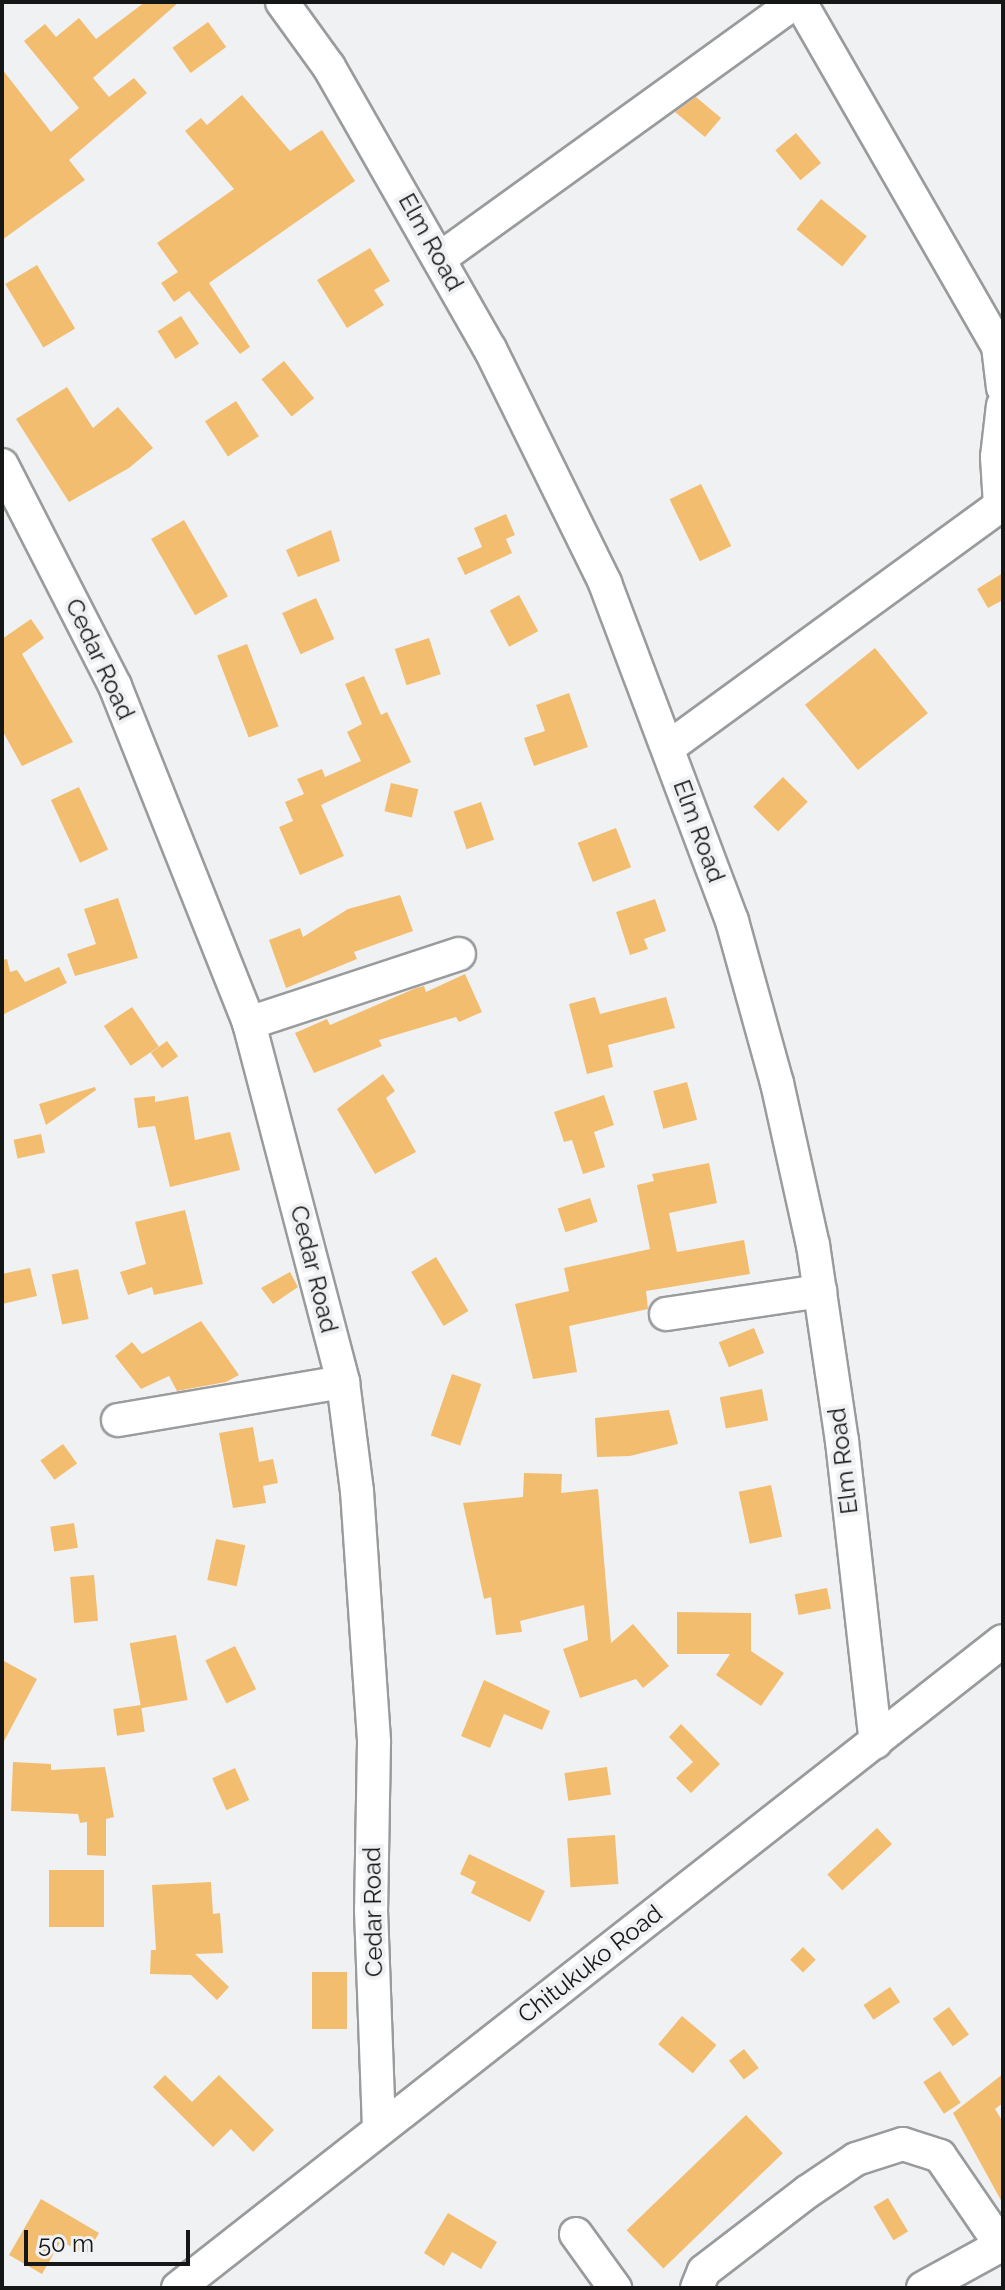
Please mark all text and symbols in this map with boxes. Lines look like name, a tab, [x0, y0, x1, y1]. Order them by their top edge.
street label: Elm Road	[392, 188, 470, 296]
street label: Cedar Road	[59, 594, 141, 724]
street label: Elm Road	[667, 776, 731, 886]
street label: Cedar Road	[284, 1202, 344, 1336]
street label: Elm Road	[822, 1406, 864, 1516]
street label: Cedar Road	[357, 1846, 389, 1978]
street label: Chitukuko Road	[512, 1899, 668, 2029]
scale bar	[28, 2214, 194, 2264]
text: 50 m	[38, 2229, 94, 2258]

